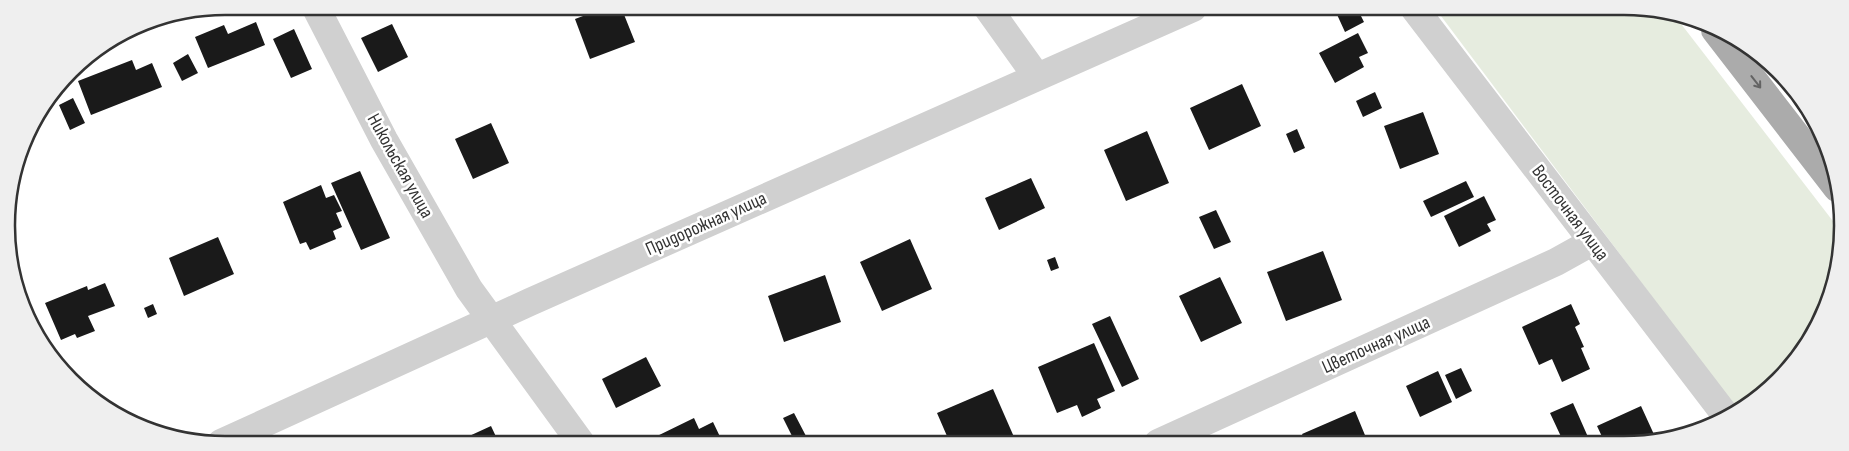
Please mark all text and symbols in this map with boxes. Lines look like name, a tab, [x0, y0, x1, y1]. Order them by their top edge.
one-way arrow	[1751, 75, 1761, 89]
street label: Никольская улица	[362, 110, 438, 222]
street label: Восточная улица	[1526, 160, 1614, 266]
street label: Придорожная улица	[642, 187, 770, 261]
street label: Цветочная улица	[1319, 311, 1433, 379]

